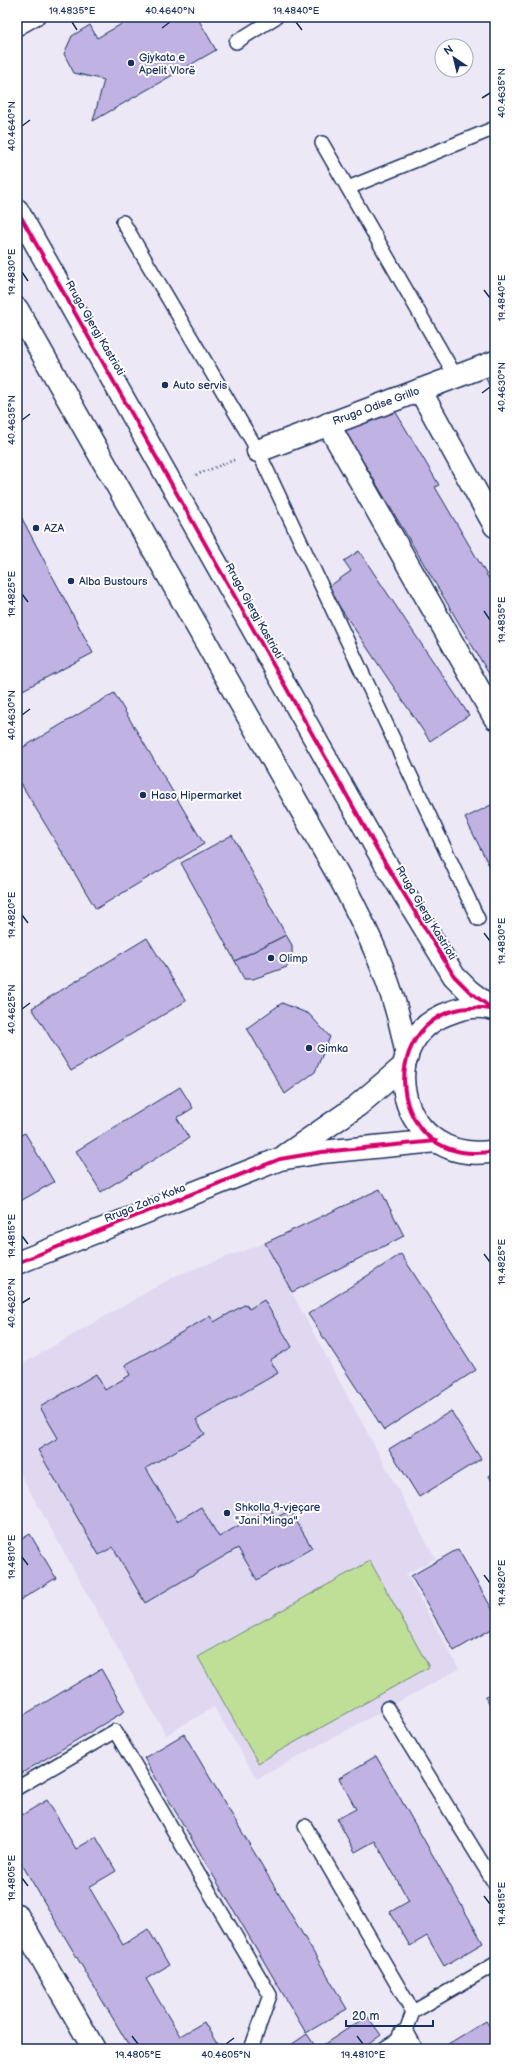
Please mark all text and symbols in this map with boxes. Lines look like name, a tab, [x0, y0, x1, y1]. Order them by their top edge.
text: 19.4835°E	[49, 5, 96, 17]
text: 40.4640°N	[145, 5, 195, 17]
text: 19.4840°E	[273, 5, 320, 17]
north arrow	[434, 38, 474, 78]
text: N	[441, 43, 456, 58]
place label: Gjykata e Apelit Vlorë	[139, 51, 196, 77]
marker: Gjykata e Apelit Vlorë	[126, 58, 136, 68]
text: 40.4635°N	[496, 68, 508, 118]
text: 40.4640°N	[6, 101, 18, 151]
text: 19.4830°E	[6, 248, 18, 295]
text: 19.4840°E	[496, 274, 508, 321]
street label: Rruga Gjergj Kastrioti	[63, 278, 127, 378]
text: 40.4630°N	[496, 362, 508, 412]
place label: Auto servis	[173, 379, 228, 392]
marker: Auto servis	[160, 380, 170, 390]
street label: Rruga Odise Grillo	[331, 384, 421, 428]
text: 40.4635°N	[6, 395, 18, 445]
place label: AZA	[44, 522, 64, 535]
marker: AZA	[31, 523, 41, 533]
street label: Rruga Gjergj Kastrioti	[222, 561, 286, 661]
text: 19.4825°E	[6, 570, 18, 617]
place label: Alba Bustours	[79, 575, 148, 588]
marker: Alba Bustours	[66, 576, 76, 586]
text: 19.4835°E	[496, 596, 508, 643]
text: 40.4630°N	[6, 690, 18, 740]
place label: Haso Hipermarket	[151, 789, 242, 802]
marker: Haso Hipermarket	[138, 790, 148, 800]
street label: Rruga Gjergj Kastrioti	[393, 864, 459, 962]
text: 19.4820°E	[6, 891, 18, 938]
text: 19.4830°E	[496, 917, 508, 964]
place label: Olimp	[279, 952, 308, 965]
marker: Olimp	[266, 953, 276, 963]
text: 40.4625°N	[6, 984, 18, 1034]
place label: Gimka	[317, 1042, 348, 1055]
marker: Gimka	[304, 1043, 314, 1053]
street label: Rruga Zaho Koka	[103, 1181, 187, 1225]
text: 19.4815°E	[6, 1213, 18, 1258]
text: 19.4825°E	[496, 1238, 508, 1285]
text: 40.4620°N	[6, 1278, 18, 1328]
place label: Shkolla 9-vjeçare "Jani Minga"	[235, 1501, 321, 1527]
marker: Shkolla 9-vjeçare "Jani Minga"	[222, 1508, 232, 1518]
text: 19.4810°E	[6, 1534, 18, 1579]
text: 19.4820°E	[496, 1559, 508, 1606]
text: 19.4805°E	[6, 1854, 18, 1901]
text: 19.4815°E	[496, 1881, 508, 1926]
scale bar	[346, 2002, 433, 2028]
text: 20 m	[352, 2009, 379, 2024]
text: 19.4805°E	[115, 2049, 162, 2061]
text: 40.4605°N	[201, 2049, 251, 2061]
text: 19.4810°E	[341, 2049, 386, 2061]

